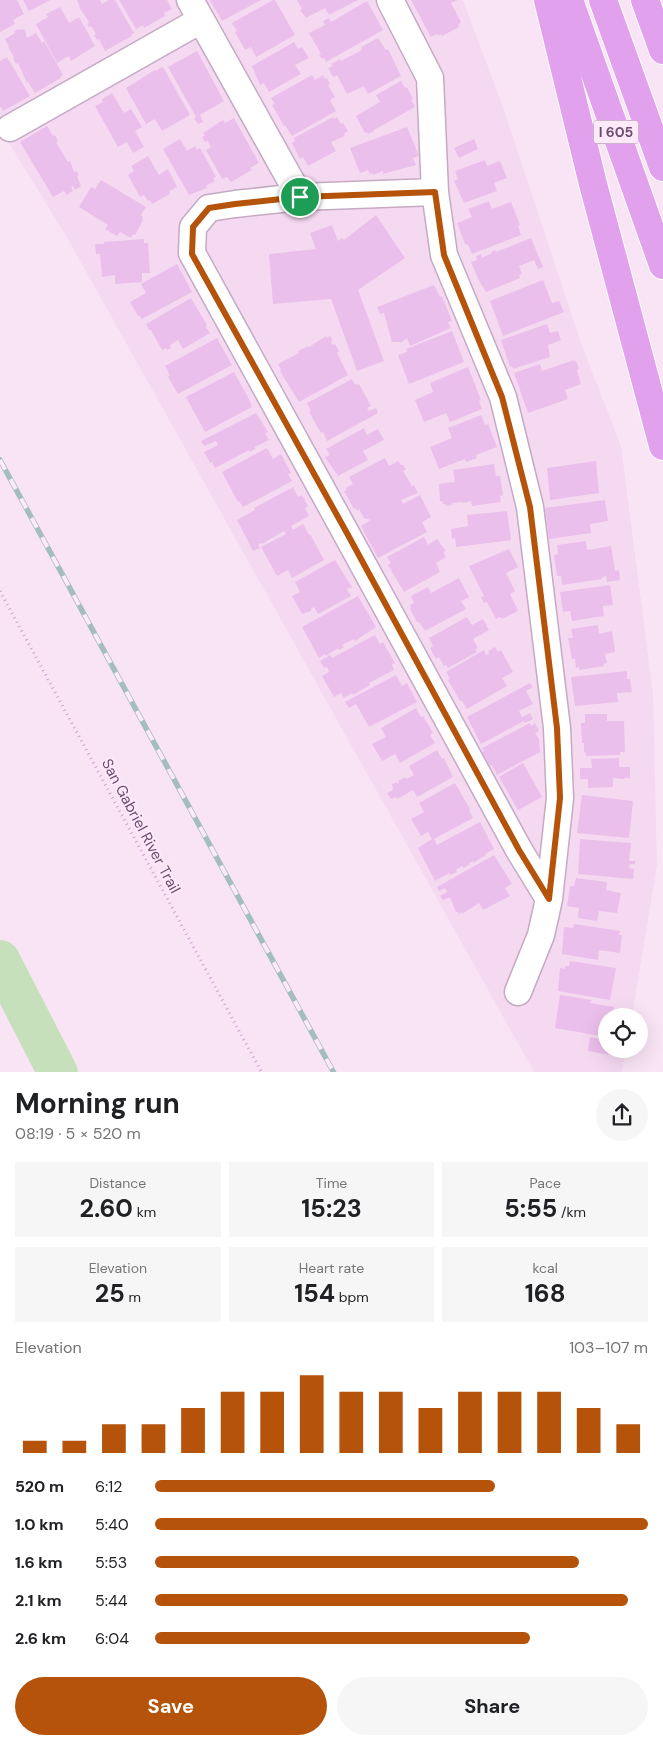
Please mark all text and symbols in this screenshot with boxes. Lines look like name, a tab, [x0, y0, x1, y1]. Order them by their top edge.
road number: I 605	[594, 120, 638, 144]
pin	[279, 176, 321, 218]
icon: arrive	[286, 183, 314, 211]
street label: San Gabriel River Trail	[97, 755, 185, 897]
map controls	[598, 1008, 648, 1058]
button: locate	[598, 1008, 648, 1058]
text: Morning run	[15, 1085, 180, 1122]
button: share	[596, 1089, 648, 1141]
text: 08:19 · 5 × 520 m	[15, 1123, 141, 1144]
text: Distance	[89, 1174, 146, 1192]
text: Time	[316, 1174, 347, 1192]
text: Pace	[529, 1174, 561, 1192]
text: 2.60	[79, 1192, 133, 1225]
text: 15:23	[301, 1192, 362, 1225]
text: 5:55	[504, 1192, 557, 1225]
text: km	[133, 1203, 156, 1221]
text: /km	[557, 1203, 586, 1221]
text: Elevation	[89, 1259, 147, 1277]
text: Heart rate	[299, 1259, 364, 1277]
text: kcal	[533, 1259, 558, 1277]
text: 25	[95, 1277, 125, 1310]
text: 154	[294, 1277, 335, 1310]
text: 168	[525, 1277, 566, 1310]
text: m	[125, 1288, 141, 1306]
text: bpm	[335, 1288, 369, 1306]
text: Elevation	[15, 1337, 82, 1358]
text: 103–107 m	[569, 1337, 648, 1358]
text: 520 m	[15, 1476, 64, 1497]
text: 6:12	[95, 1476, 123, 1497]
text: 1.0 km	[15, 1514, 64, 1535]
text: 5:40	[95, 1514, 129, 1535]
text: 1.6 km	[15, 1552, 63, 1573]
text: 5:53	[95, 1552, 127, 1573]
text: 2.1 km	[15, 1590, 62, 1611]
text: 5:44	[95, 1590, 127, 1611]
text: 2.6 km	[15, 1628, 66, 1649]
text: 6:04	[95, 1628, 129, 1649]
button: Save	[15, 1677, 327, 1735]
button: Share	[337, 1677, 648, 1735]

